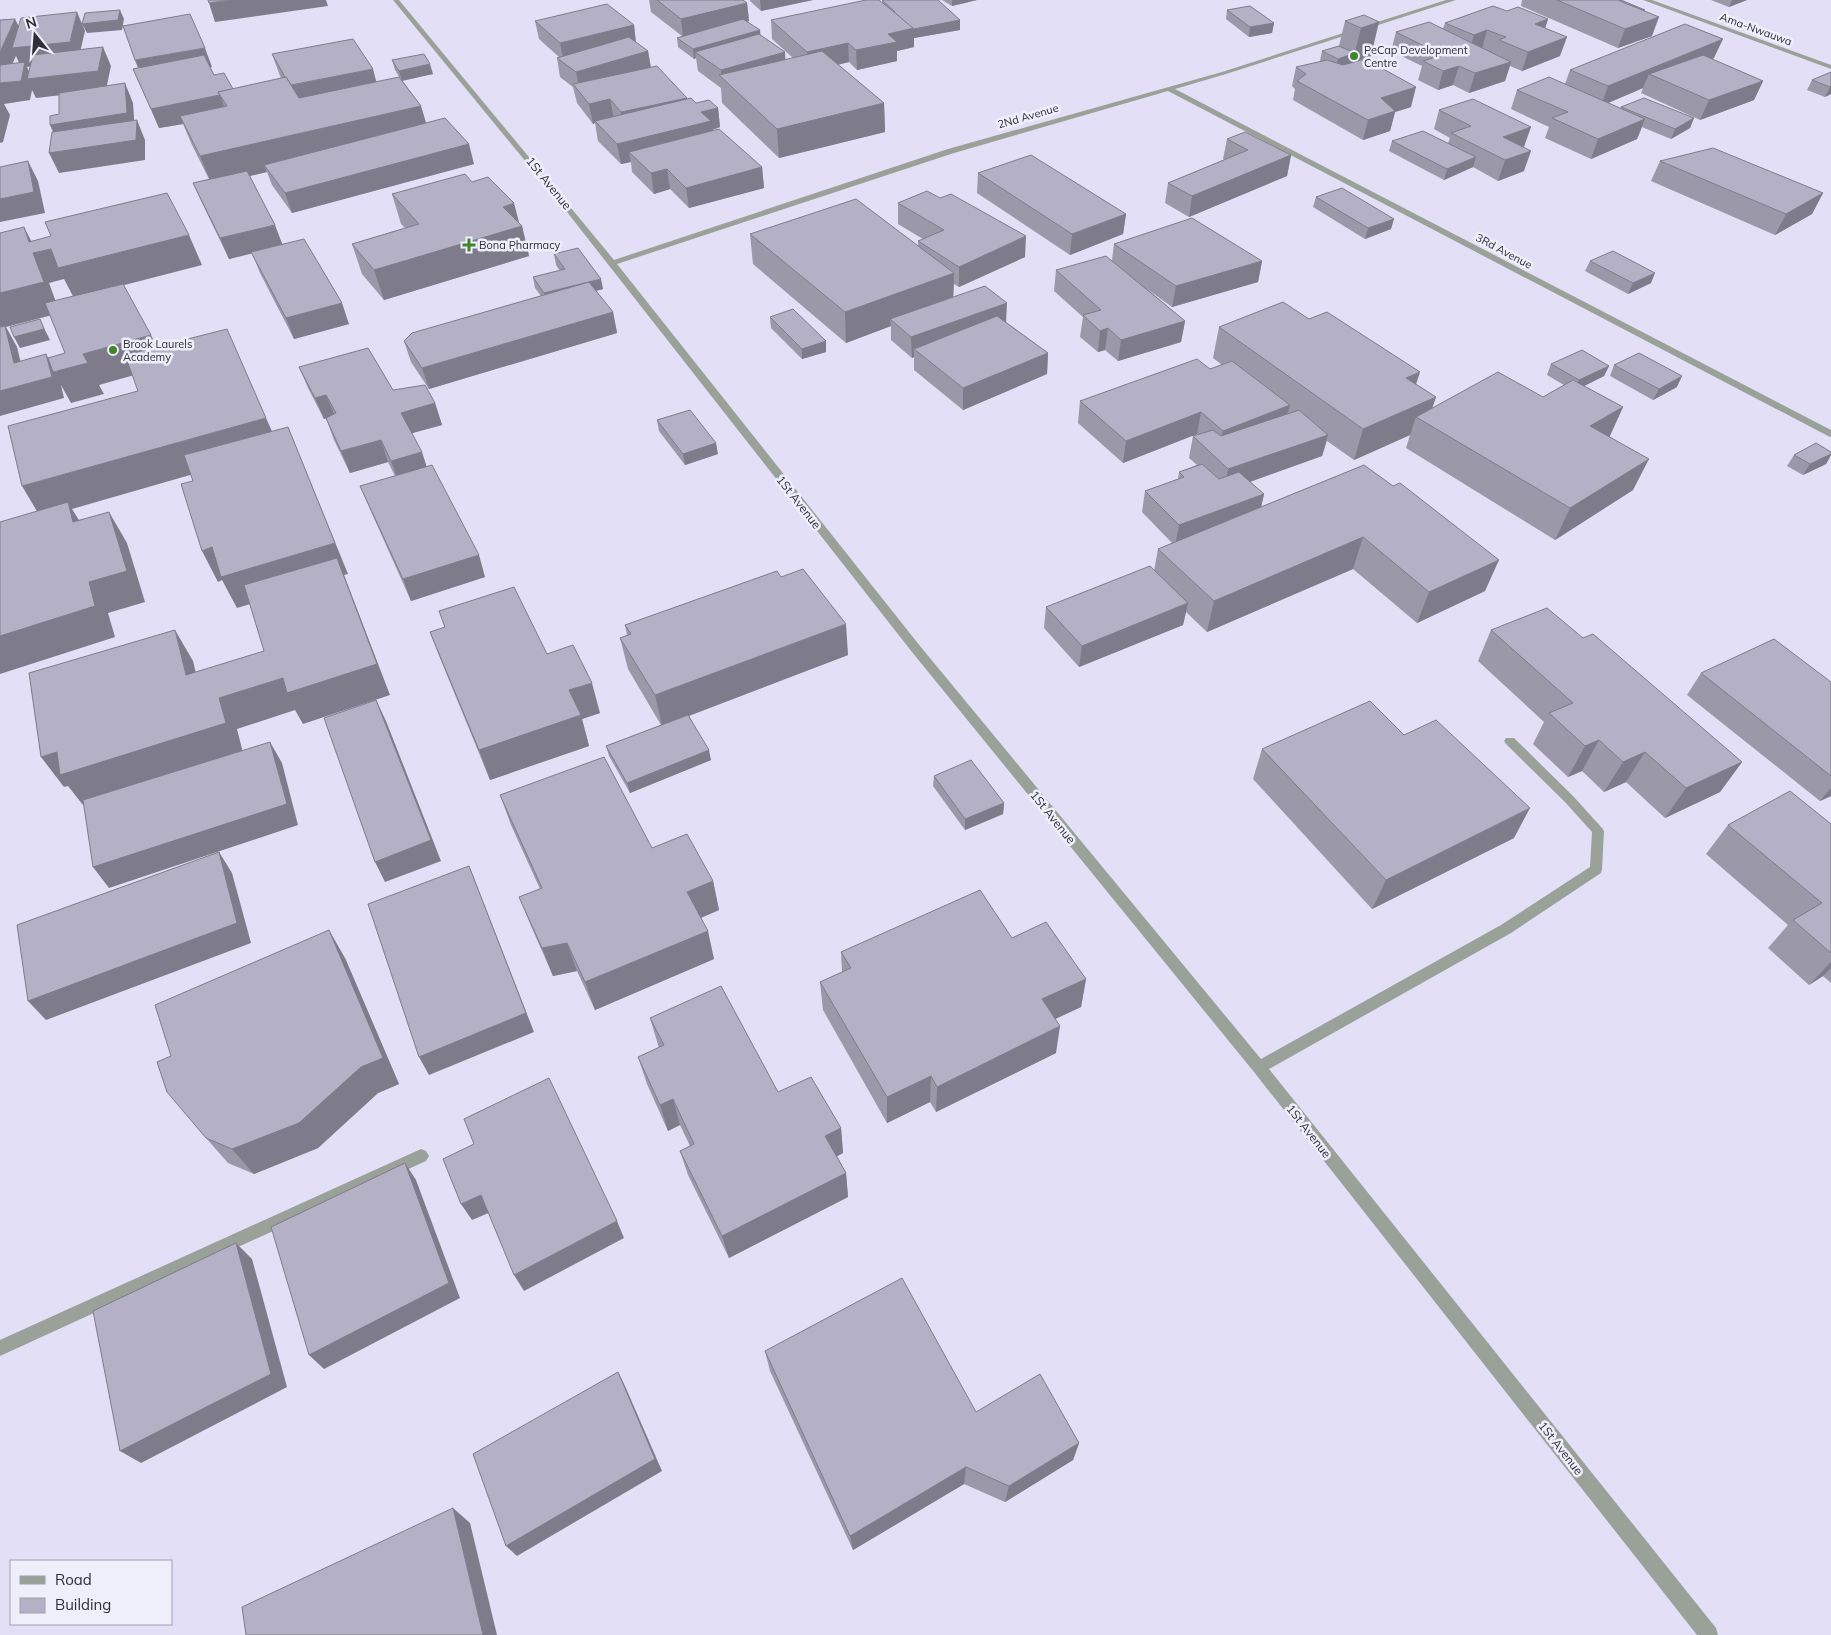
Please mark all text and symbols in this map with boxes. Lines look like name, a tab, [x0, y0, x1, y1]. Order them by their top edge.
street label: Ama-Nwauwa	[1718, 9, 1794, 49]
north arrow	[10, 10, 60, 60]
text: N	[24, 12, 39, 33]
place label: PeCap Development Centre	[1364, 43, 1468, 70]
marker: PeCap Development Centre	[1348, 50, 1360, 62]
street label: 2Nd Avenue	[996, 101, 1060, 131]
street label: 1St Avenue	[523, 153, 575, 213]
street label: 3Rd Avenue	[1473, 230, 1535, 272]
place label: Bona Pharmacy	[479, 238, 561, 252]
marker: Bona Pharmacy	[463, 239, 475, 251]
place label: Brook Laurels Academy	[123, 337, 192, 364]
marker: Brook Laurels Academy	[107, 344, 119, 356]
street label: 1St Avenue	[773, 472, 825, 532]
street label: 1St Avenue	[1027, 787, 1079, 847]
street label: 1St Avenue	[1283, 1101, 1335, 1161]
street label: 1St Avenue	[1535, 1418, 1587, 1478]
legend	[10, 1560, 172, 1625]
text: Road	[55, 1570, 92, 1589]
text: Building	[55, 1595, 111, 1614]

